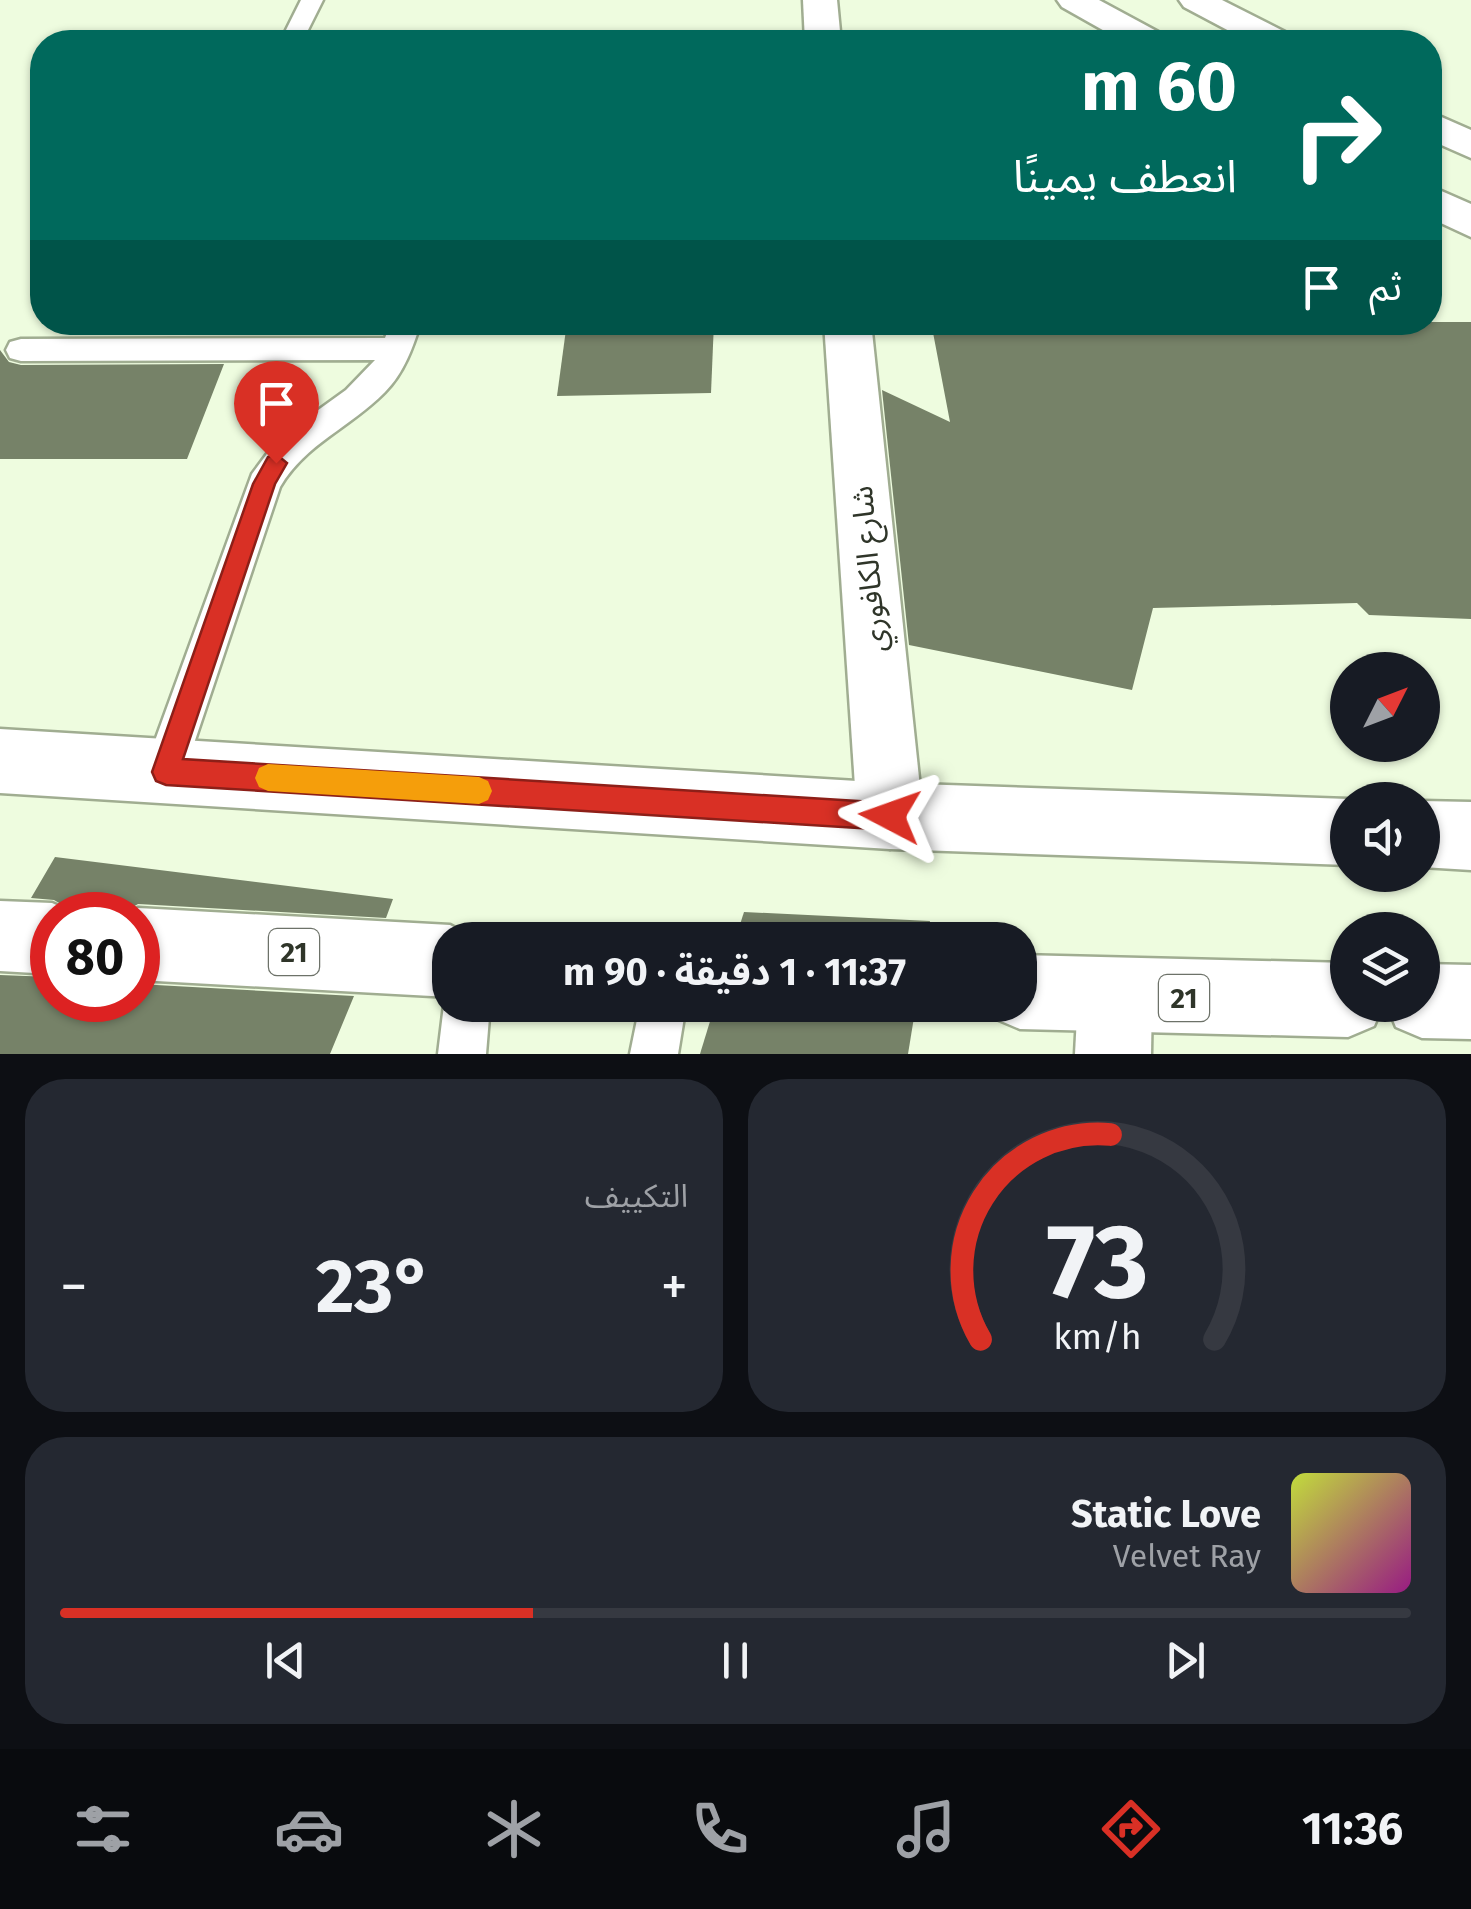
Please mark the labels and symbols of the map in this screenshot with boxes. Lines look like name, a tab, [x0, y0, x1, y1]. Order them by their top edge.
pin	[234, 361, 319, 464]
street label: شارع الكافوري	[844, 484, 899, 654]
north arrow	[1330, 652, 1440, 762]
position arrow	[838, 764, 942, 868]
speed limit sign: 80	[30, 892, 160, 1022]
road number: 21	[269, 929, 319, 975]
road number: 21	[1159, 975, 1209, 1021]

